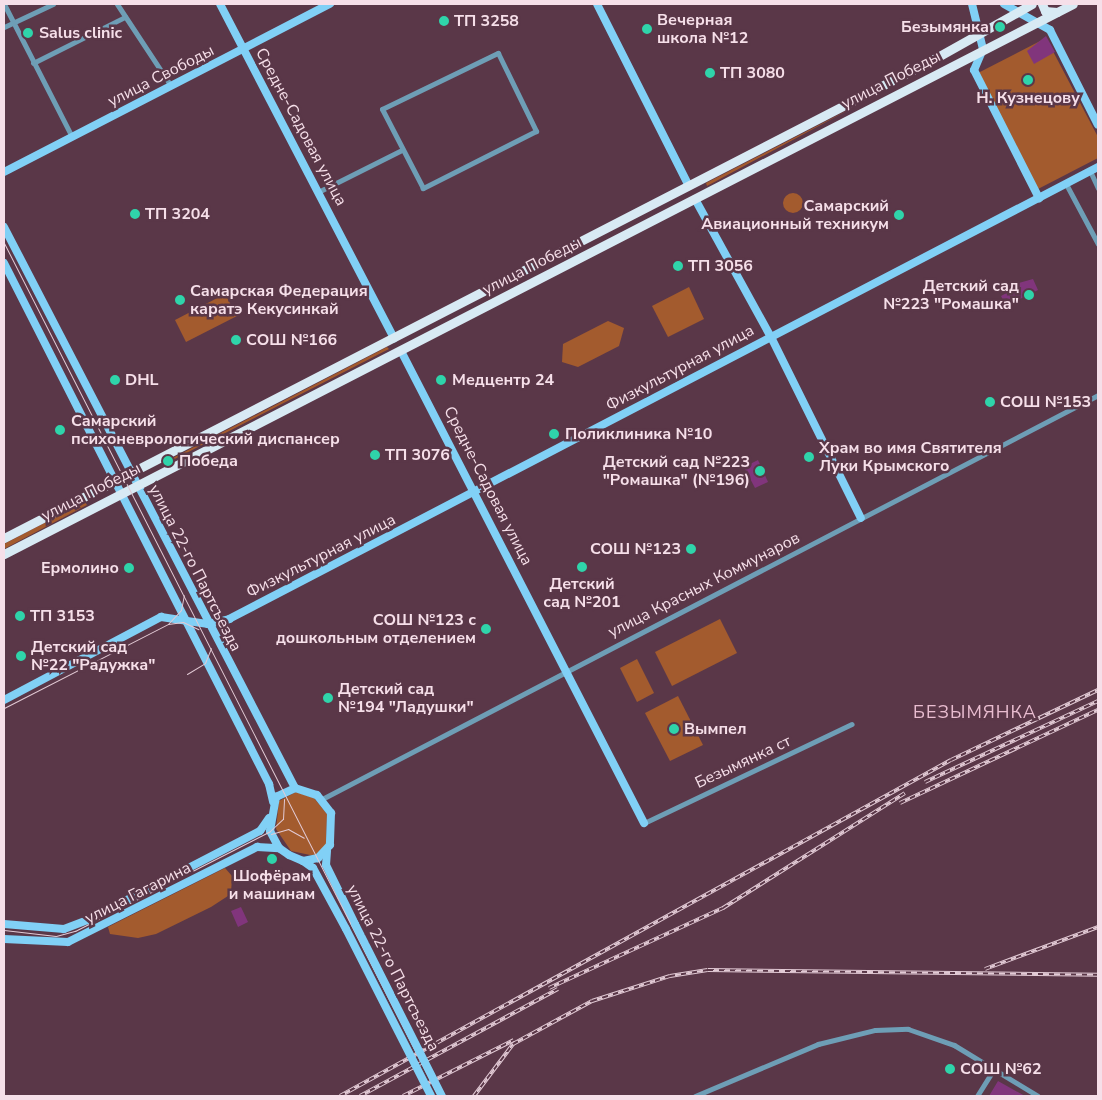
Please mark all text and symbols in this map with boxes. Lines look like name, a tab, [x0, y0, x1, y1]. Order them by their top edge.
place label: Вечерная школа №12	[657, 10, 748, 48]
place label: ТП 3258	[454, 11, 519, 31]
marker: ТП 3258	[438, 15, 450, 27]
place label: Безымянка	[901, 17, 989, 37]
marker: Безымянка	[993, 20, 1007, 34]
place label: Salus clinic	[39, 23, 122, 43]
marker: Вечерная школа №12	[641, 23, 653, 35]
marker: Salus clinic	[21, 26, 35, 40]
street label: улица Свободы	[105, 41, 217, 111]
street label: Средне-Садовая улица	[251, 45, 351, 209]
street label: улица Победы	[838, 47, 944, 113]
place label: ТП 3080	[720, 63, 785, 83]
marker: ТП 3080	[704, 67, 716, 79]
marker: Н. Кузнецову	[1022, 74, 1034, 86]
place label: Н. Кузнецову	[976, 88, 1080, 108]
place label: Самарский Авиационный техникум	[701, 196, 889, 234]
place label: ТП 3204	[145, 204, 210, 224]
marker: ТП 3204	[129, 208, 141, 220]
marker: Самарский Авиационный техникум	[893, 209, 905, 221]
street label: улица Победы	[479, 233, 585, 299]
place label: ТП 3056	[688, 256, 753, 276]
marker: ТП 3056	[672, 260, 684, 272]
place label: Детский сад №223 "Ромашка"	[883, 276, 1019, 314]
place label: Самарская Федерация каратэ Кекусинкай	[190, 281, 368, 319]
marker: Детский сад №223 "Ромашка"	[1023, 289, 1035, 301]
marker: Самарская Федерация каратэ Кекусинкай	[174, 294, 186, 306]
street label: Физкультурная улица	[603, 321, 757, 415]
place label: СОШ №166	[246, 330, 337, 350]
marker: СОШ №166	[230, 334, 242, 346]
place label: DHL	[125, 370, 159, 390]
place label: Медцентр 24	[452, 370, 554, 390]
marker: Медцентр 24	[434, 373, 448, 387]
marker: DHL	[109, 374, 121, 386]
place label: СОШ №153	[1000, 392, 1091, 412]
marker: СОШ №153	[984, 396, 996, 408]
street label: Средне-Садовая улица	[440, 403, 536, 569]
place label: Самарский психоневрологический диспансер	[71, 411, 340, 449]
marker: Самарский психоневрологический диспансер	[53, 423, 67, 437]
place label: Поликлиника №10	[565, 424, 712, 444]
marker: Поликлиника №10	[547, 427, 561, 441]
place label: Храм во имя Святителя Луки Крымского	[819, 438, 1002, 476]
place label: ТП 3076	[385, 445, 450, 465]
marker: ТП 3076	[369, 449, 381, 461]
place label: Победа	[179, 451, 238, 471]
marker: Храм во имя Святителя Луки Крымского	[803, 451, 815, 463]
place label: Детский сад №223 "Ромашка" (№196)	[603, 452, 750, 490]
marker: Победа	[161, 454, 175, 468]
street label: улица Победы	[38, 459, 144, 525]
marker: Детский сад №223 "Ромашка" (№196)	[754, 465, 766, 477]
street label: улица 22-го Партсъезда	[145, 481, 245, 655]
street label: Физкультурная улица	[243, 510, 399, 602]
street label: улица Красных Коммунаров	[605, 528, 803, 642]
place label: СОШ №123	[590, 539, 681, 559]
marker: СОШ №123	[685, 543, 697, 555]
place label: Ермолино	[41, 558, 119, 578]
marker: Детский сад №201	[576, 561, 588, 573]
marker: Ермолино	[123, 562, 135, 574]
place label: Детский сад №201	[543, 574, 621, 612]
place label: ТП 3153	[30, 606, 95, 626]
marker: ТП 3153	[14, 610, 26, 622]
place label: СОШ №123 с дошкольным отделением	[276, 610, 476, 648]
marker: СОШ №123 с дошкольным отделением	[480, 623, 492, 635]
place label: Детский сад №22 "Радужка"	[31, 637, 155, 675]
marker: Детский сад №22 "Радужка"	[15, 650, 27, 662]
place label: Детский сад №194 "Ладушки"	[338, 679, 474, 717]
marker: Детский сад №194 "Ладушки"	[322, 692, 334, 704]
district label: БЕЗЫМЯНКА	[912, 701, 1038, 723]
place label: Вымпел	[684, 719, 747, 739]
marker: Вымпел	[668, 723, 680, 735]
street label: Безымянка ст	[692, 731, 794, 793]
marker: Шофёрам и машинам	[266, 853, 278, 865]
street label: улица Гагарина	[82, 858, 194, 928]
place label: Шофёрам и машинам	[229, 866, 315, 904]
street label: улица 22-го Партсъезда	[343, 881, 443, 1055]
place label: СОШ №62	[960, 1059, 1042, 1079]
marker: СОШ №62	[944, 1063, 956, 1075]

